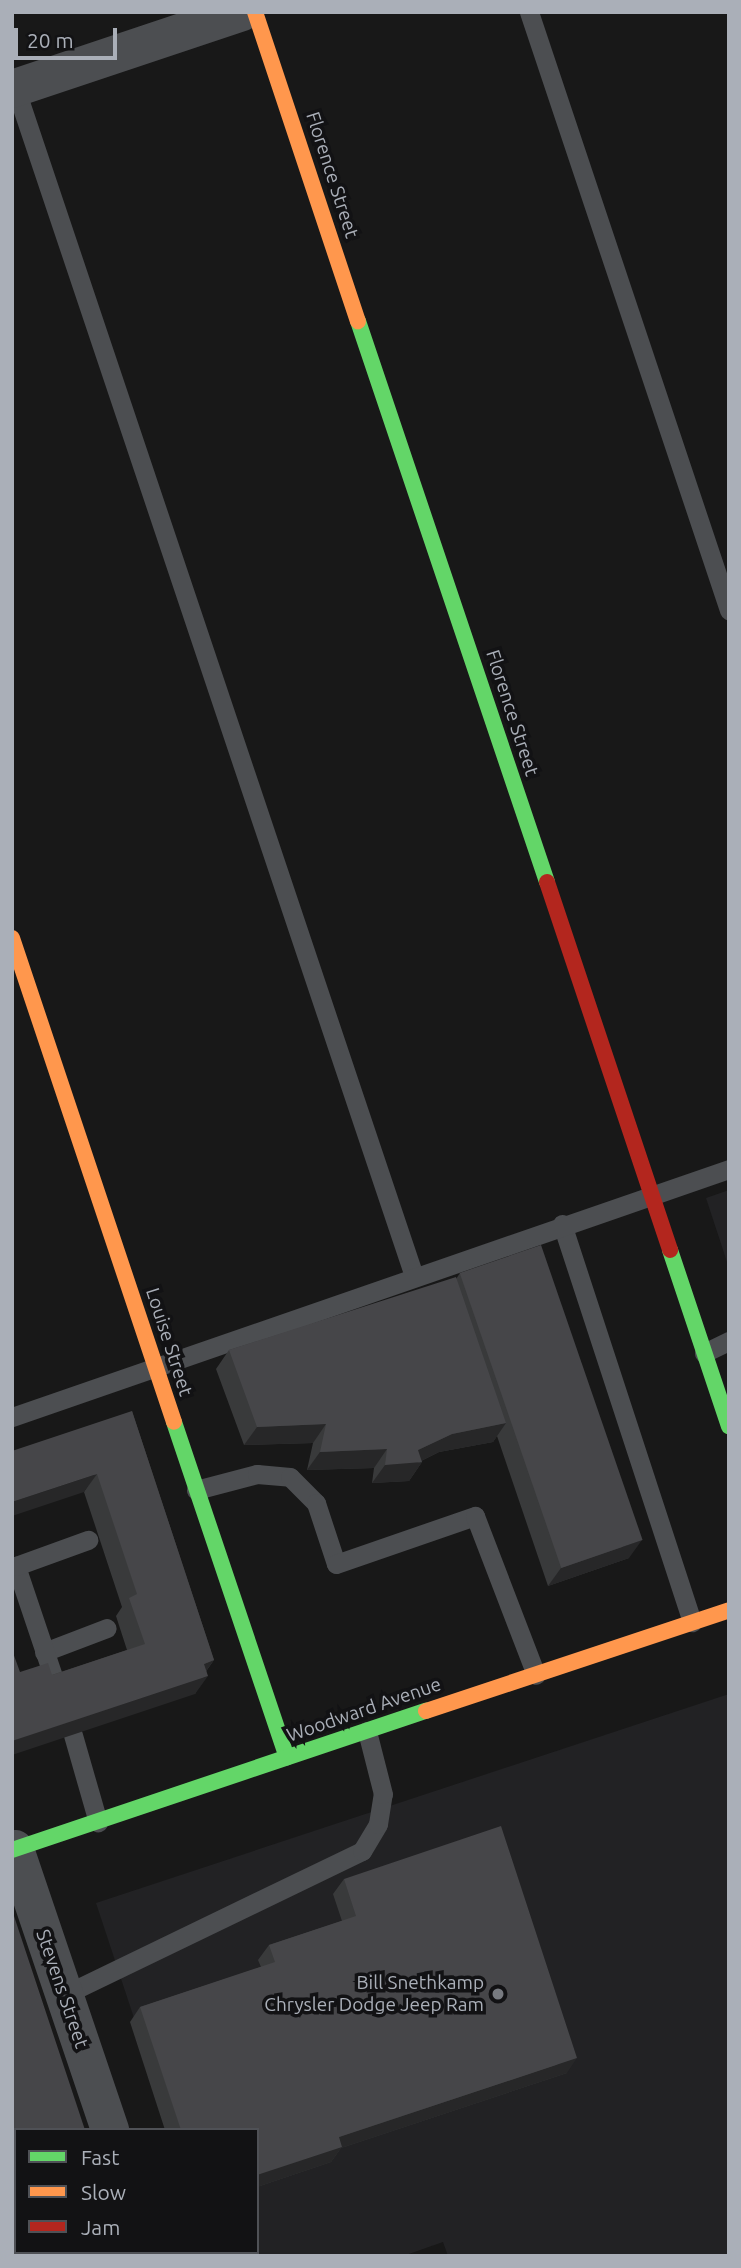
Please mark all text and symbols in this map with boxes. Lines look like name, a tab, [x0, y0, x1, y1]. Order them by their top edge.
scale bar	[18, 14, 121, 58]
text: 20 m	[27, 28, 74, 52]
street label: Florence Street	[301, 109, 363, 241]
street label: Florence Street	[481, 647, 543, 779]
street label: Louise Street	[141, 1285, 197, 1399]
street label: Woodward Avenue	[284, 1673, 444, 1747]
street label: Stevens Street	[31, 1927, 93, 2051]
place label: Bill Snethkamp Chrysler Dodge Jeep Ram	[264, 1972, 484, 2016]
marker: Bill Snethkamp Chrysler Dodge Jeep Ram	[490, 1986, 506, 2002]
legend	[14, 2128, 259, 2254]
text: Fast	[81, 2145, 119, 2169]
text: Slow	[81, 2180, 126, 2204]
text: Jam	[81, 2215, 120, 2239]

